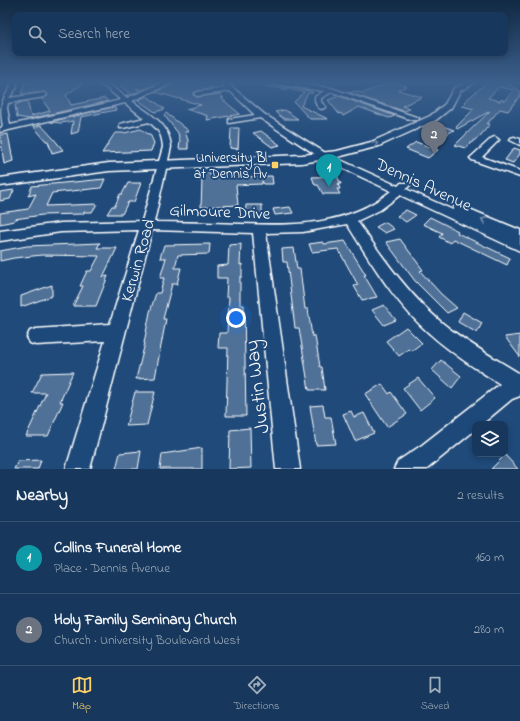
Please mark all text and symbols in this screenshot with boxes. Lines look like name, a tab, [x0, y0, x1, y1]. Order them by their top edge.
search box	[12, 12, 508, 56]
icon: search	[26, 23, 48, 45]
text: Search here	[58, 23, 130, 45]
pin: 2	[421, 121, 447, 154]
one-way arrow	[372, 140, 379, 148]
place label: University Bl at Dennis Av	[194, 148, 268, 185]
street label: Dennis Avenue	[370, 152, 476, 219]
pin: 1	[316, 154, 342, 187]
marker: University Bl at Dennis Av	[270, 160, 280, 170]
street label: Gilmoure Drive	[169, 198, 271, 227]
street label: Kerwin Road	[115, 216, 162, 305]
one-way arrow	[481, 217, 489, 225]
your location	[226, 308, 246, 328]
street label: Justin Way	[238, 338, 279, 435]
map controls	[472, 421, 508, 457]
button: layers	[472, 421, 508, 457]
text: Nearby	[16, 483, 68, 508]
text: 2 results	[457, 486, 504, 505]
text: Collins Funeral Home	[54, 537, 181, 559]
text: 1	[27, 548, 31, 567]
text: 160 m	[475, 548, 504, 567]
text: Place · Dennis Avenue	[54, 559, 170, 578]
text: Holy Family Seminary Church	[54, 609, 237, 631]
text: 2	[26, 620, 32, 639]
text: 280 m	[474, 620, 504, 639]
text: Church · University Boulevard West	[54, 631, 240, 650]
tab: Map	[71, 674, 93, 714]
tab: Directions	[234, 674, 279, 714]
tab: Saved	[421, 674, 449, 714]

